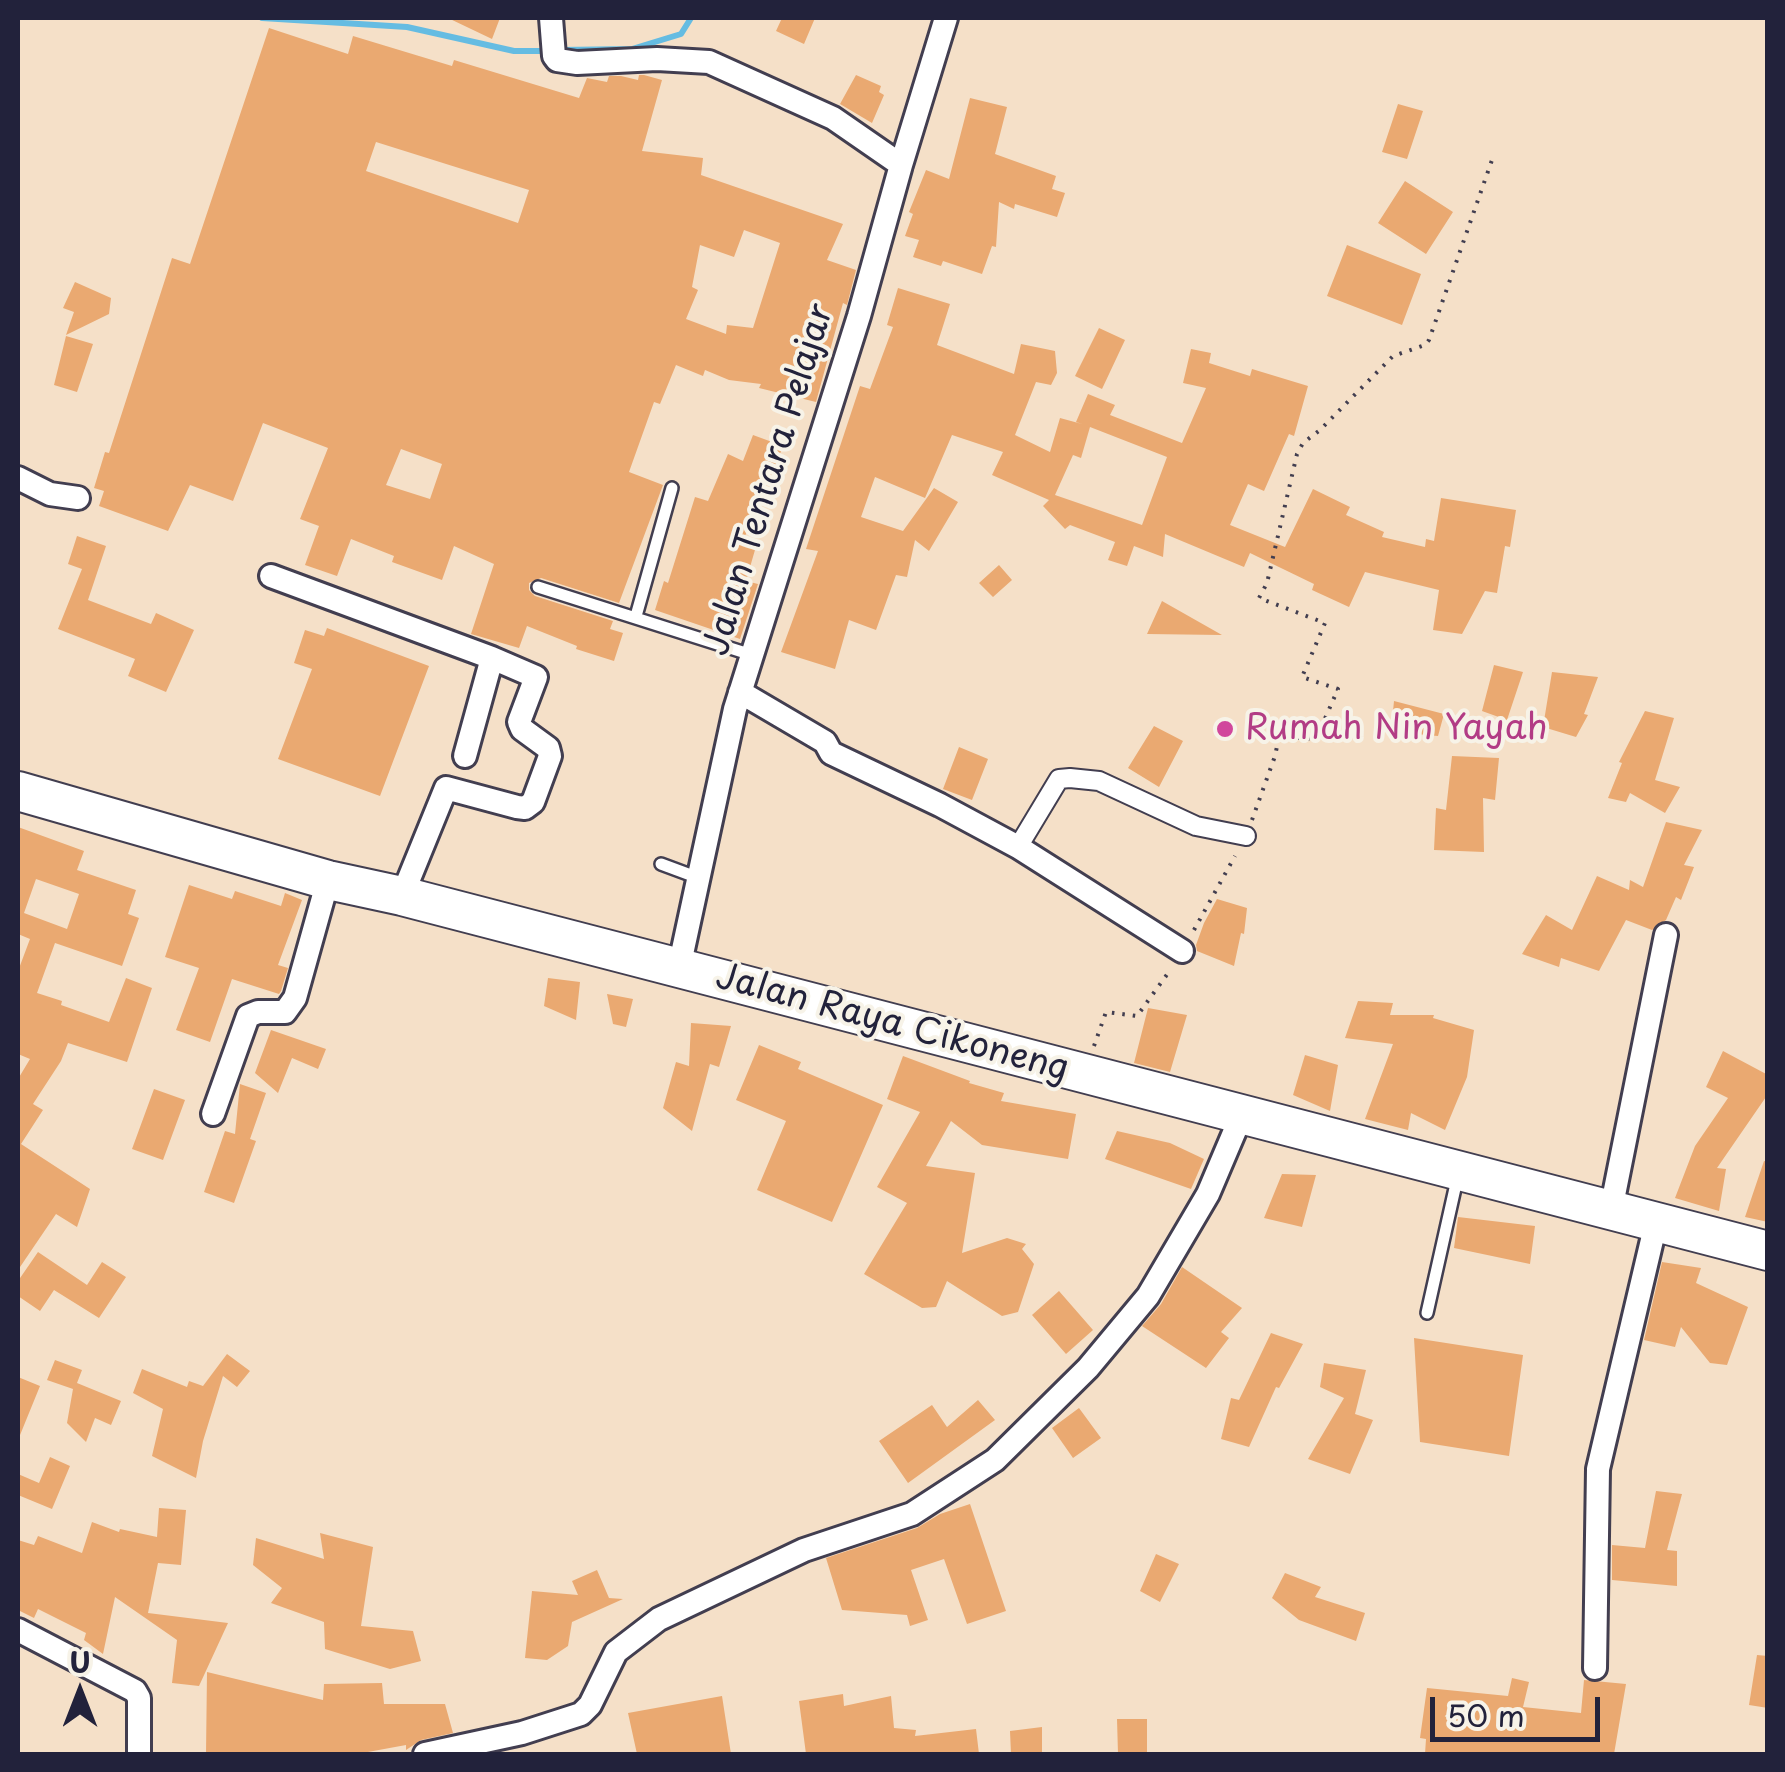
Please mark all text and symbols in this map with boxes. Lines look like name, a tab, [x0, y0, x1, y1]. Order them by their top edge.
street label: Jalan Tentara Pelajar	[697, 299, 843, 661]
place label: Rumah Nin Yayah	[1245, 708, 1548, 750]
marker: Rumah Nin Yayah	[1214, 718, 1236, 740]
street label: Jalan Raya Cikoneng	[711, 957, 1073, 1091]
text: U	[69, 1640, 91, 1683]
north arrow	[30, 1642, 130, 1742]
scale bar	[1435, 1677, 1605, 1739]
text: 50 m	[1447, 1692, 1525, 1737]

